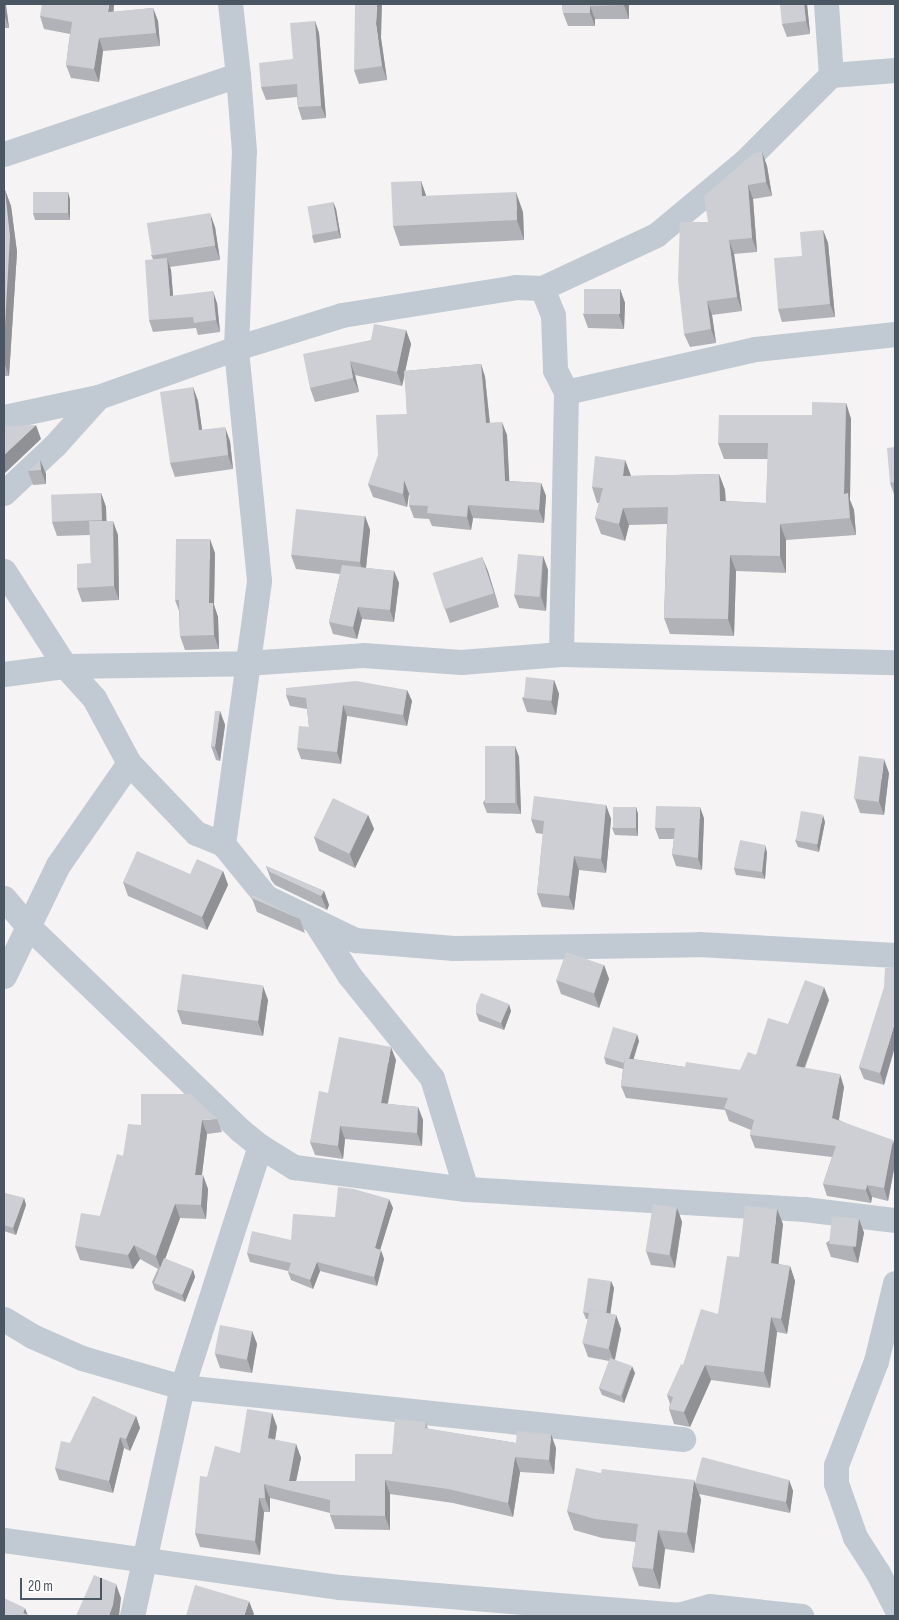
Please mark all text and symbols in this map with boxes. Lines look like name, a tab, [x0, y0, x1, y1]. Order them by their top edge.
scale bar	[22, 1568, 105, 1600]
text: 20 m	[28, 1577, 53, 1596]

